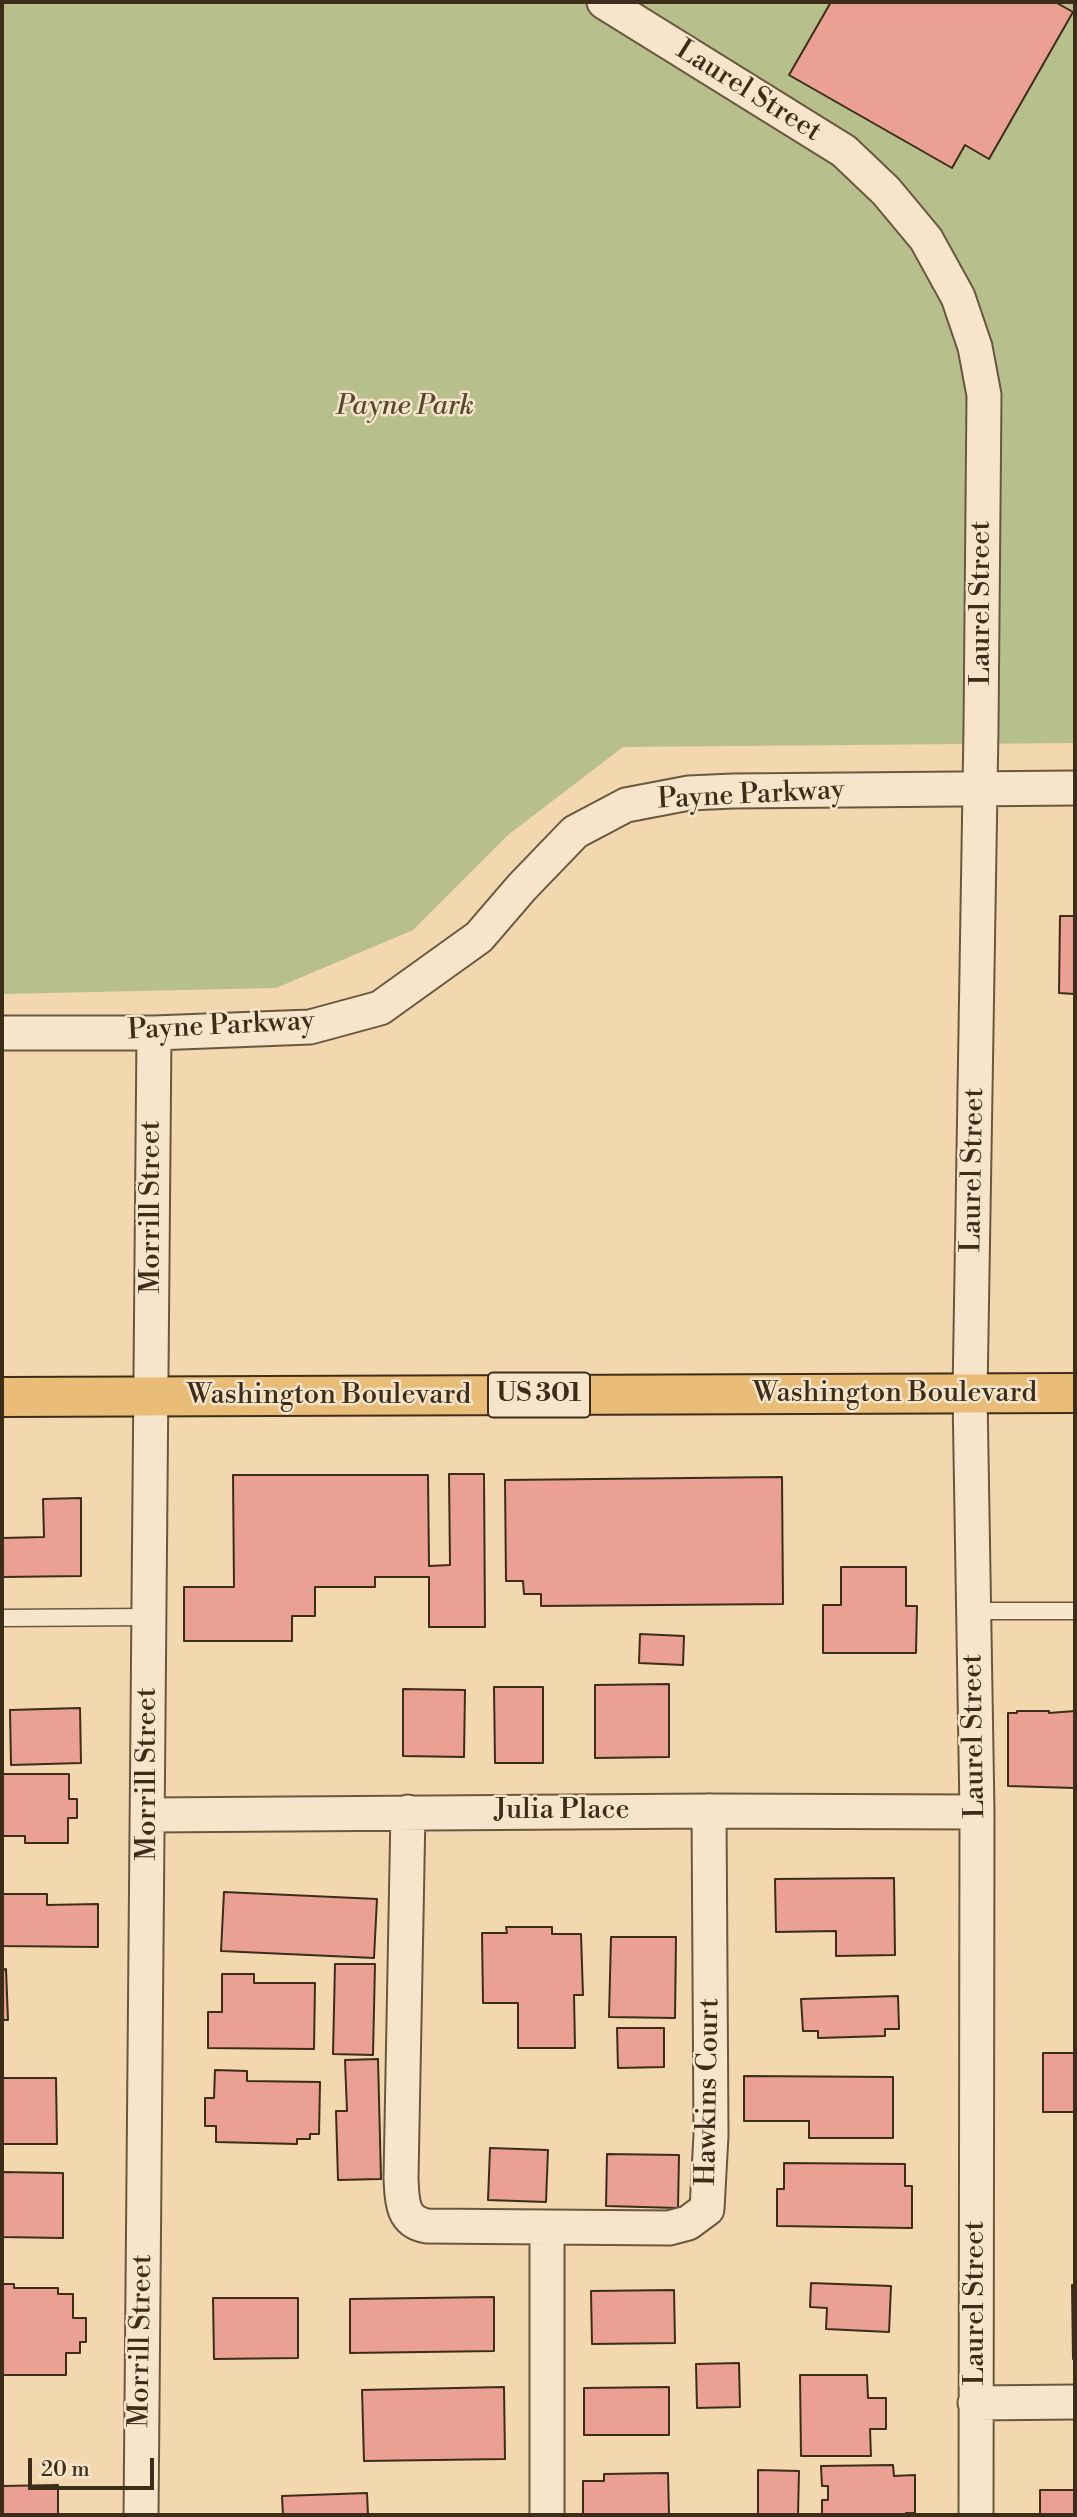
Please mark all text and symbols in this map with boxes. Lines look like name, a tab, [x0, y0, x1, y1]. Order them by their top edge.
street label: Laurel Street	[669, 34, 827, 150]
park label: Payne Park	[336, 390, 474, 424]
street label: Laurel Street	[965, 521, 999, 685]
street label: Payne Parkway	[657, 774, 845, 818]
street label: Payne Parkway	[127, 1005, 315, 1049]
street label: Laurel Street	[956, 1087, 992, 1253]
street label: Morrill Street	[135, 1120, 169, 1294]
road number: US 301	[488, 1372, 590, 1418]
street label: Washington Boulevard	[753, 1377, 1037, 1411]
street label: Washington Boulevard	[187, 1379, 471, 1413]
street label: Laurel Street	[957, 1653, 993, 1819]
street label: Morrill Street	[131, 1687, 165, 1861]
street label: Julia Place	[494, 1794, 630, 1828]
street label: Hawkins Court	[691, 1998, 727, 2186]
street label: Laurel Street	[959, 2221, 993, 2385]
street label: Morrill Street	[124, 2254, 160, 2428]
scale bar	[32, 2444, 158, 2488]
text: 20 m	[41, 2457, 90, 2483]

